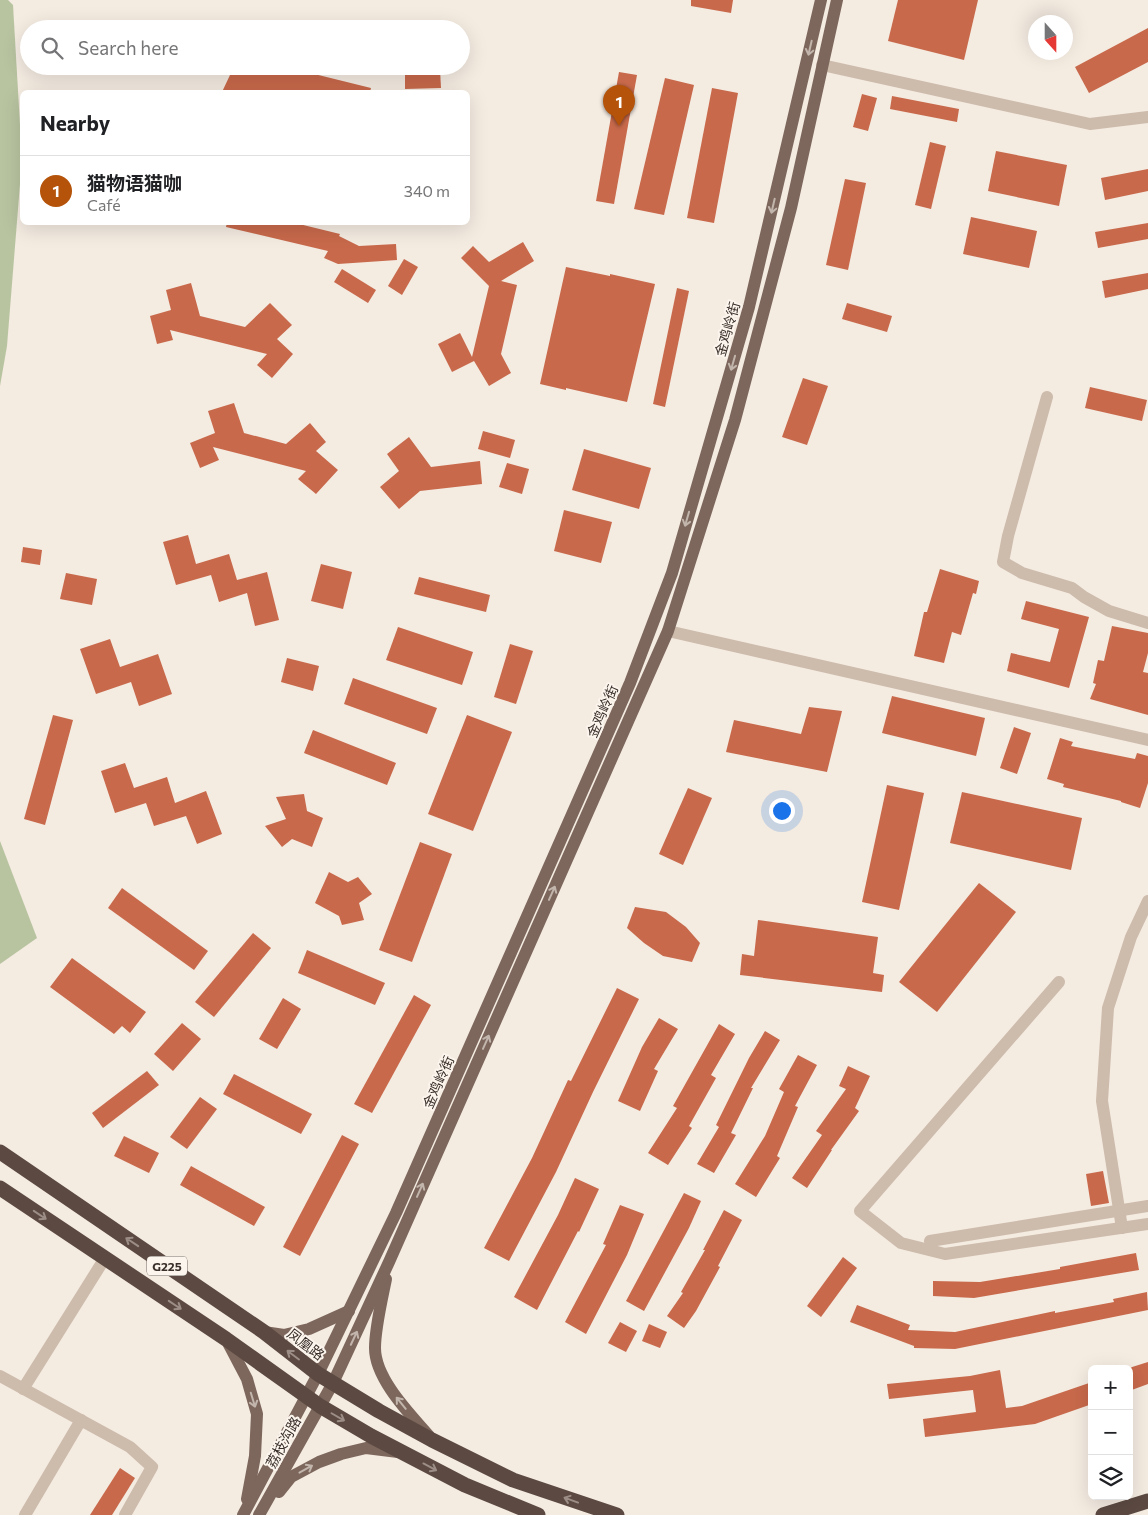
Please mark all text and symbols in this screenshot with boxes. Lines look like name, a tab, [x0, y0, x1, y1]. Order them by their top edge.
north arrow	[1028, 15, 1073, 60]
search box	[20, 20, 470, 75]
icon: search	[38, 34, 66, 62]
text: Search here	[78, 36, 178, 59]
one-way arrow	[805, 39, 814, 55]
pin: 1	[603, 85, 635, 126]
text: Nearby	[40, 110, 110, 135]
text: 猫物语猫咖	[87, 171, 182, 194]
text: 1	[52, 181, 60, 200]
text: 340 m	[404, 181, 450, 200]
text: Café	[87, 195, 121, 214]
one-way arrow	[768, 197, 777, 213]
street label: 金鸡岭街	[711, 300, 743, 358]
one-way arrow	[727, 355, 737, 371]
one-way arrow	[682, 511, 692, 527]
street label: 金鸡岭街	[583, 682, 621, 740]
your location	[769, 798, 795, 824]
one-way arrow	[547, 886, 557, 901]
one-way arrow	[482, 1035, 491, 1050]
street label: 金鸡岭街	[419, 1053, 457, 1111]
one-way arrow	[416, 1183, 426, 1198]
one-way arrow	[33, 1210, 47, 1220]
one-way arrow	[125, 1237, 139, 1247]
road number: G225	[147, 1256, 187, 1276]
one-way arrow	[168, 1301, 182, 1311]
street label: 凤凰路	[284, 1325, 328, 1363]
one-way arrow	[349, 1331, 359, 1346]
one-way arrow	[286, 1350, 300, 1360]
map controls	[1088, 1365, 1133, 1500]
button: +	[1088, 1365, 1133, 1410]
one-way arrow	[248, 1391, 258, 1407]
one-way arrow	[395, 1396, 406, 1409]
button: −	[1088, 1410, 1133, 1455]
one-way arrow	[331, 1412, 345, 1422]
street label: 荔枝沟路	[262, 1413, 304, 1471]
button: layers	[1088, 1455, 1133, 1500]
one-way arrow	[422, 1463, 437, 1472]
one-way arrow	[298, 1464, 313, 1473]
one-way arrow	[564, 1495, 579, 1504]

